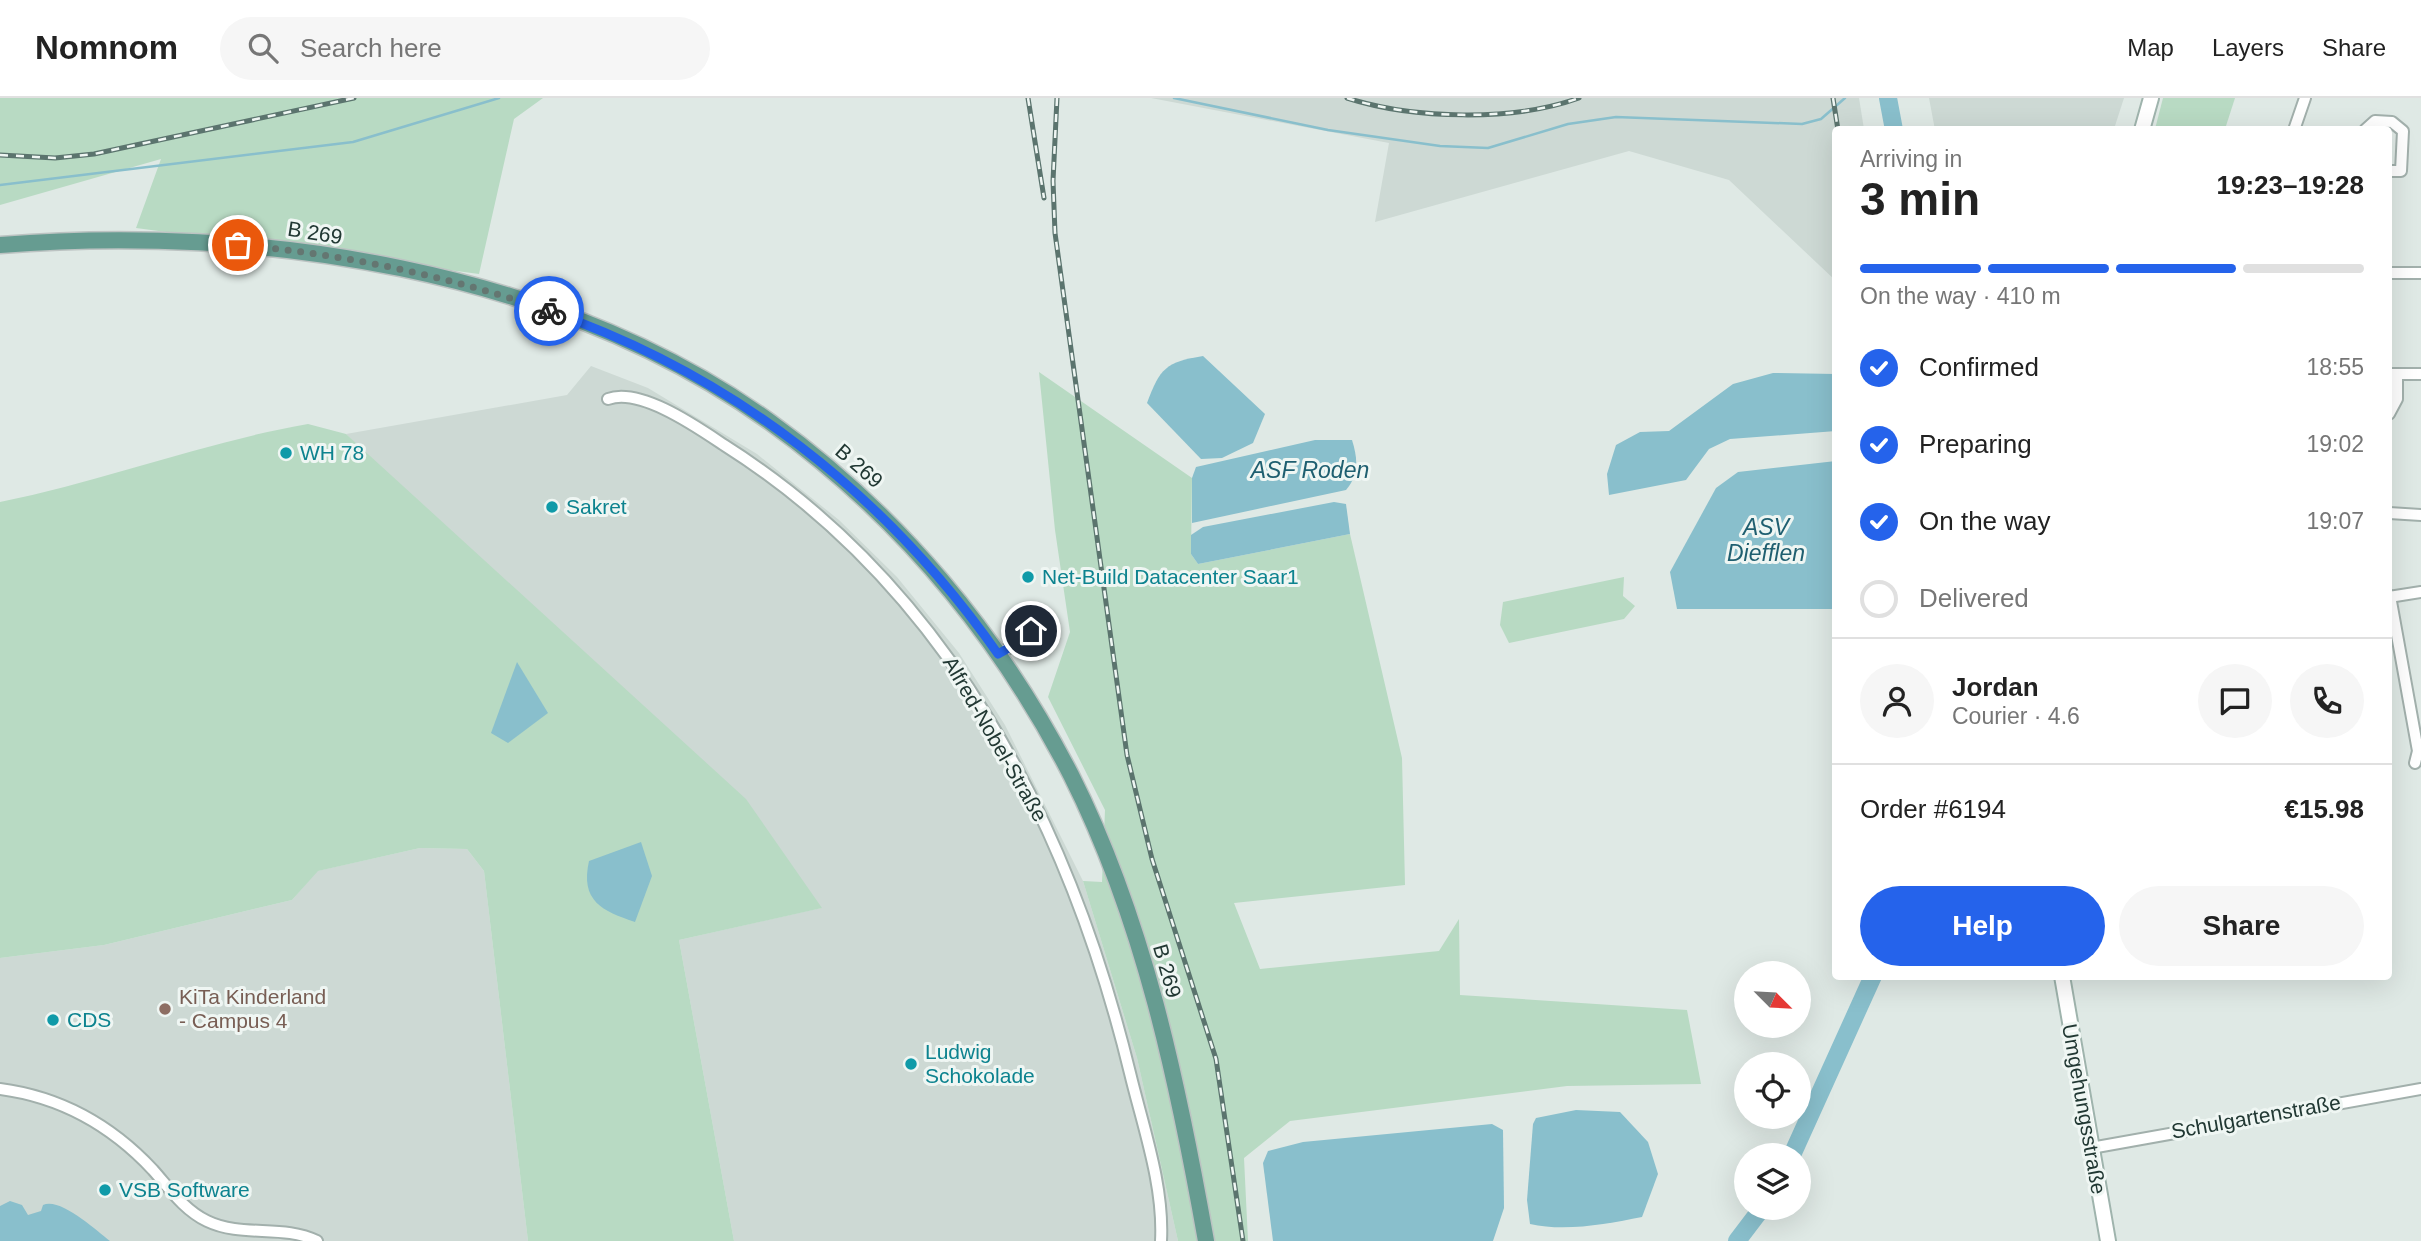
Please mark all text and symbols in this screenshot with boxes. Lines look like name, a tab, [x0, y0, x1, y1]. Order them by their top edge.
search box	[220, 17, 710, 80]
text: Nomnom	[35, 29, 178, 66]
icon: search	[244, 29, 282, 67]
text: Search here	[300, 33, 442, 63]
text: Map	[2127, 34, 2174, 61]
text: Layers	[2212, 34, 2284, 61]
text: Share	[2322, 34, 2386, 61]
text: Arriving in	[1860, 146, 1962, 172]
text: 19:23–19:28	[2217, 170, 2364, 200]
text: 3 min	[1860, 173, 1980, 225]
pin	[208, 215, 268, 275]
street label: B 269	[286, 217, 344, 248]
icon: bag	[219, 226, 257, 264]
courier	[514, 276, 584, 346]
text: On the way · 410 m	[1860, 283, 2061, 309]
icon: bike	[530, 292, 568, 330]
icon: check	[1860, 349, 1898, 387]
text: Confirmed	[1919, 352, 2039, 382]
text: 18:55	[2306, 354, 2364, 380]
icon: check	[1860, 426, 1898, 464]
text: Preparing	[1919, 429, 2032, 459]
text: 19:02	[2306, 431, 2364, 457]
street label: B 269	[831, 439, 888, 492]
place label: WH 78	[300, 441, 364, 464]
marker: WH 78	[278, 445, 294, 461]
water label: ASF Roden	[1249, 457, 1369, 483]
place label: Sakret	[566, 495, 627, 518]
marker: Sakret	[544, 499, 560, 515]
icon: check	[1860, 503, 1898, 541]
text: On the way	[1919, 506, 2051, 536]
text: 19:07	[2306, 508, 2364, 534]
water label: ASV Diefflen	[1727, 514, 1805, 566]
place label: Net-Build Datacenter Saar1	[1042, 565, 1299, 588]
marker: Net-Build Datacenter Saar1	[1020, 569, 1036, 585]
text: Delivered	[1919, 583, 2029, 613]
pin	[1001, 601, 1061, 661]
icon: home	[1012, 612, 1050, 650]
street label: Alfred-Nobel-Straße	[939, 652, 1052, 825]
button: person	[1860, 664, 1934, 738]
button: chat	[2198, 664, 2272, 738]
button: phone	[2290, 664, 2364, 738]
text: Jordan	[1952, 672, 2039, 702]
text: Courier · 4.6	[1952, 703, 2080, 729]
text: Order #6194	[1860, 794, 2006, 824]
text: €15.98	[2284, 794, 2364, 824]
button: Help	[1860, 886, 2105, 966]
button: Share	[2119, 886, 2364, 966]
street label: B 269	[1149, 941, 1186, 1000]
north arrow	[1734, 961, 1811, 1038]
map controls	[1734, 961, 1811, 1220]
place label: KiTa Kinderland - Campus 4	[179, 985, 326, 1032]
marker: KiTa Kinderland - Campus 4	[157, 1001, 173, 1017]
place label: CDS	[67, 1008, 111, 1031]
marker: CDS	[45, 1012, 61, 1028]
street label: Umgehungsstraße	[2058, 1022, 2111, 1196]
place label: Ludwig Schokolade	[925, 1040, 1035, 1087]
button: locate	[1734, 1052, 1811, 1129]
marker: Ludwig Schokolade	[903, 1056, 919, 1072]
street label: Schulgartenstraße	[2169, 1090, 2342, 1143]
button: layers	[1734, 1143, 1811, 1220]
place label: VSB Software	[119, 1178, 250, 1201]
marker: VSB Software	[97, 1182, 113, 1198]

